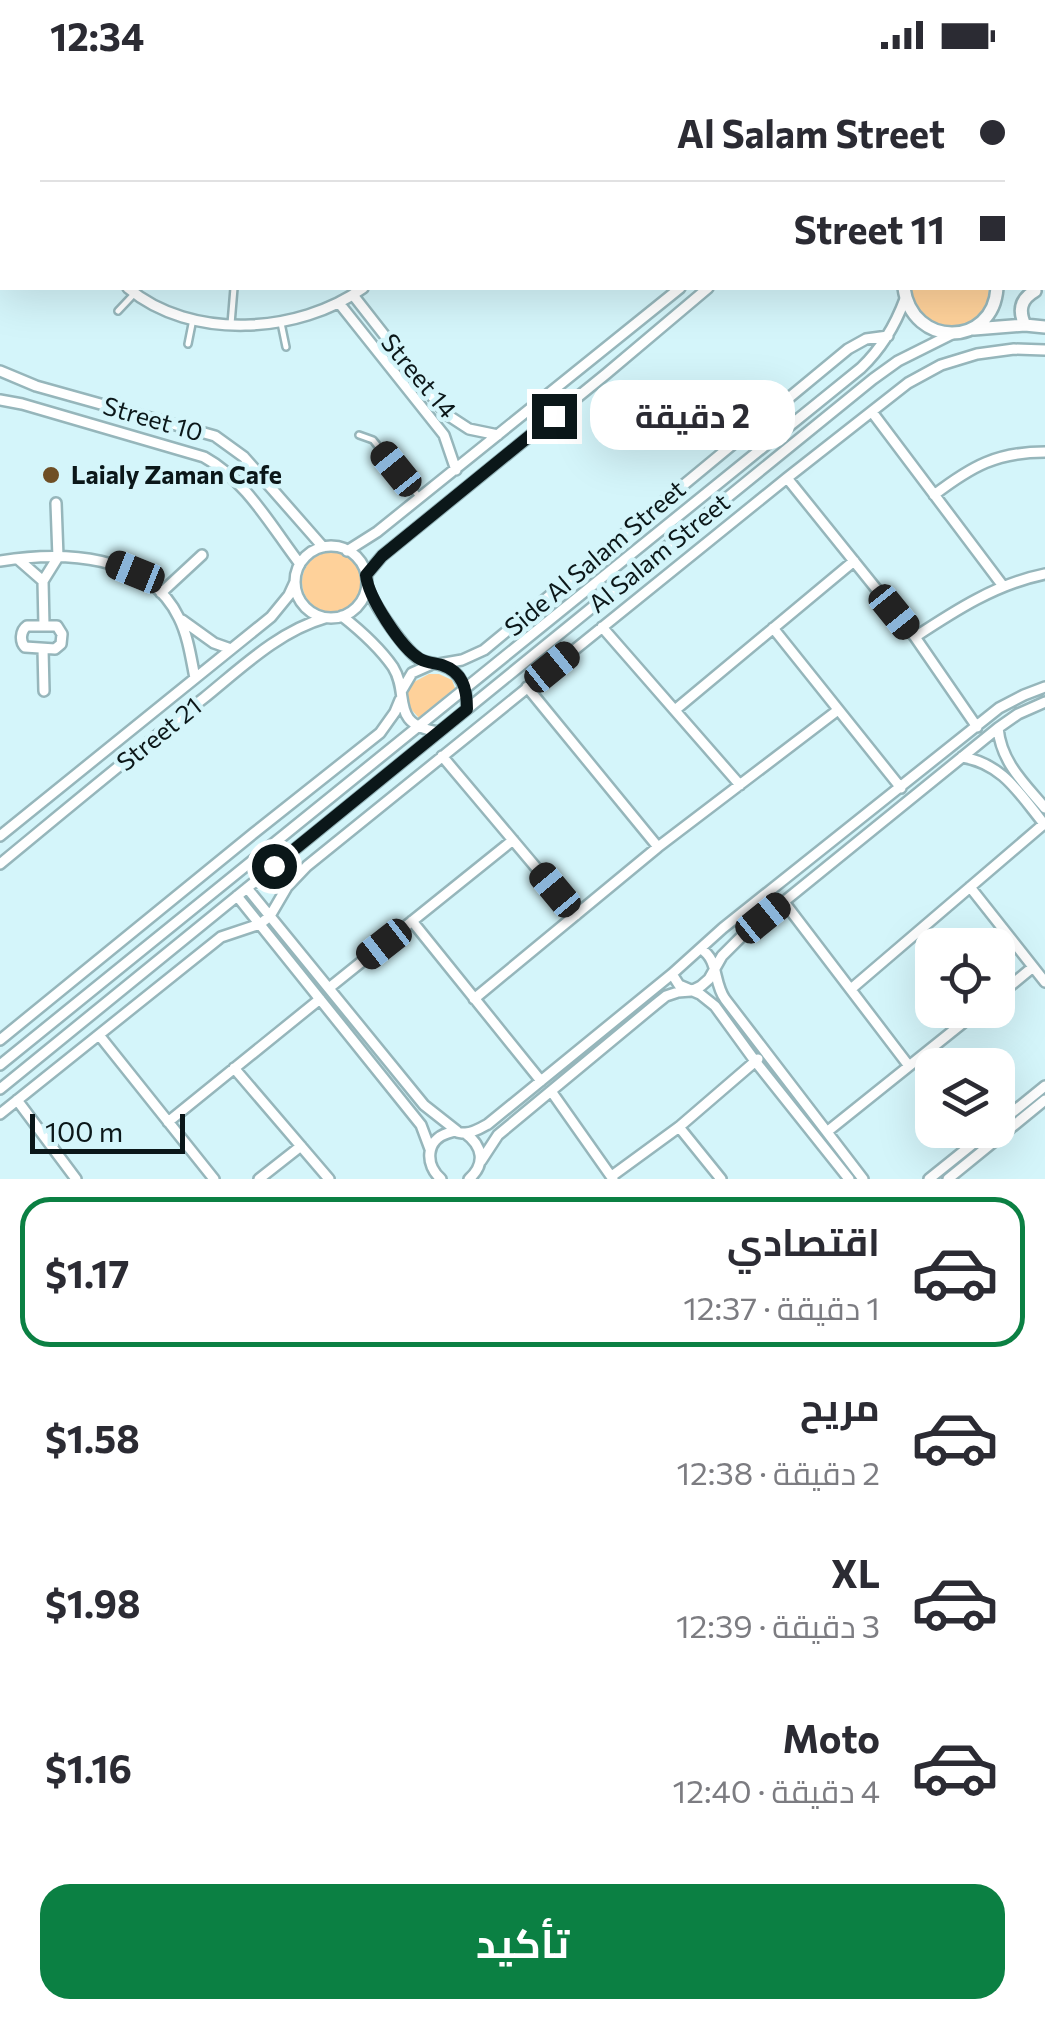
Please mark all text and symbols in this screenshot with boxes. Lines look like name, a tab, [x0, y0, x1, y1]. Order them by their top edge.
text: 12:34	[50, 12, 144, 59]
text: Al Salam Street	[677, 109, 945, 156]
text: Street 11	[794, 205, 945, 252]
street label: Street 14	[376, 327, 464, 424]
callout: 2 دقيقة	[589, 381, 794, 451]
street label: Street 10	[100, 389, 207, 447]
route end	[532, 394, 577, 439]
text: 2 دقيقة	[635, 395, 750, 435]
car	[365, 436, 427, 502]
place label: Laialy Zaman Cafe	[71, 459, 282, 489]
marker: Laialy Zaman Cafe	[40, 464, 62, 486]
street label: Side Al Salam Street	[498, 473, 691, 641]
street label: Al Salam Street	[582, 486, 735, 618]
car	[102, 547, 168, 597]
car	[863, 579, 925, 645]
car	[519, 636, 585, 698]
street label: Street 21	[110, 690, 207, 776]
route start	[252, 844, 297, 889]
car	[524, 857, 586, 923]
car	[730, 887, 796, 949]
car	[351, 914, 417, 974]
map controls	[915, 928, 1015, 1148]
button: locate	[915, 928, 1015, 1028]
button: layers	[915, 1048, 1015, 1148]
scale bar	[30, 1109, 185, 1154]
text: 100 m	[45, 1114, 123, 1148]
text: اقتصادي	[727, 1217, 880, 1264]
icon: car	[910, 1227, 1000, 1317]
text: $1.17	[45, 1249, 129, 1296]
text: 1 دقيقة · 12:37	[683, 1287, 880, 1327]
text: مريح	[800, 1382, 880, 1429]
icon: car	[910, 1392, 1000, 1482]
text: $1.58	[45, 1414, 140, 1461]
text: 2 دقيقة · 12:38	[676, 1452, 880, 1492]
text: XL	[831, 1549, 880, 1596]
icon: car	[910, 1557, 1000, 1647]
text: $1.98	[45, 1579, 141, 1626]
text: 3 دقيقة · 12:39	[676, 1605, 880, 1645]
text: Moto	[782, 1714, 880, 1761]
icon: car	[910, 1722, 1000, 1812]
text: $1.16	[45, 1744, 132, 1791]
text: 4 دقيقة · 12:40	[673, 1770, 880, 1810]
button: تأكيد	[40, 1884, 1005, 1999]

